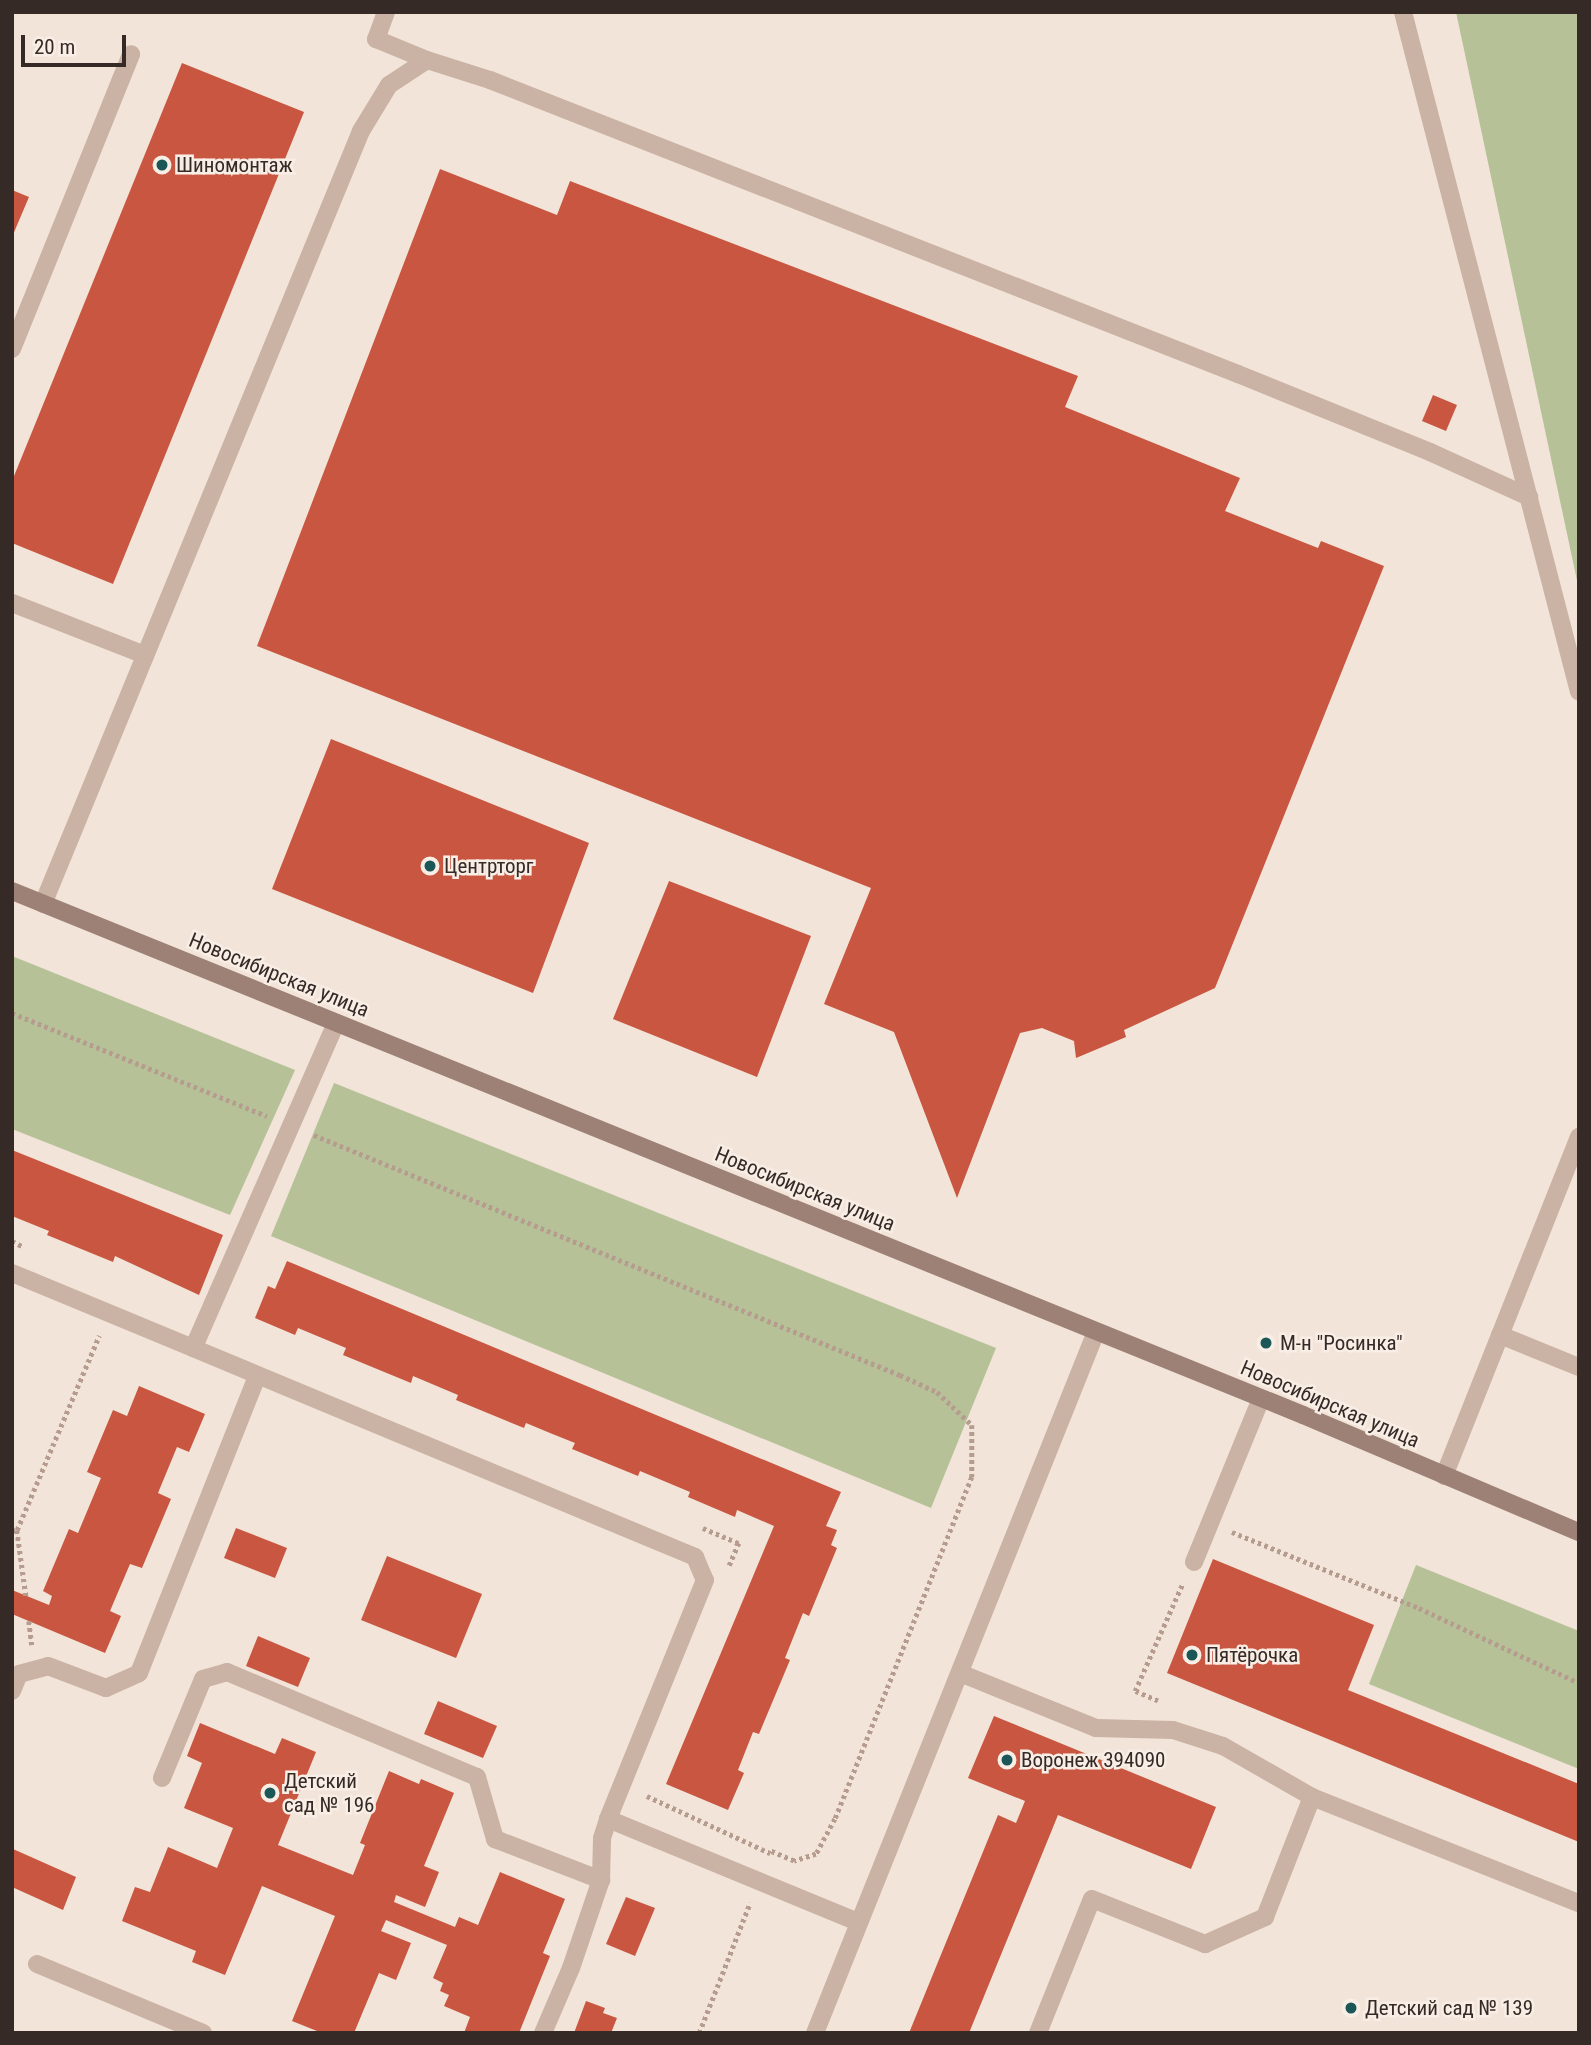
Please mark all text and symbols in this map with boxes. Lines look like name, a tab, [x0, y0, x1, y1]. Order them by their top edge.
scale bar	[24, 21, 130, 65]
text: 20 m	[34, 35, 75, 59]
place label: Шиномонтаж	[176, 152, 293, 178]
marker: Шиномонтаж	[154, 157, 170, 173]
place label: Центрторг	[444, 853, 534, 879]
marker: Центрторг	[422, 858, 438, 874]
street label: Новосибирская улица	[185, 927, 373, 1023]
street label: Новосибирская улица	[711, 1141, 899, 1237]
place label: М-н "Росинка"	[1280, 1330, 1403, 1356]
marker: М-н "Росинка"	[1258, 1335, 1274, 1351]
street label: Новосибирская улица	[1237, 1355, 1423, 1453]
place label: Пятёрочка	[1206, 1642, 1298, 1668]
marker: Пятёрочка	[1184, 1647, 1200, 1663]
place label: Воронеж 394090	[1021, 1747, 1165, 1773]
marker: Воронеж 394090	[999, 1752, 1015, 1768]
place label: Детский сад № 196	[284, 1768, 374, 1818]
marker: Детский сад № 196	[262, 1785, 278, 1801]
place label: Детский сад № 139	[1365, 1995, 1533, 2021]
marker: Детский сад № 139	[1343, 2000, 1359, 2016]

